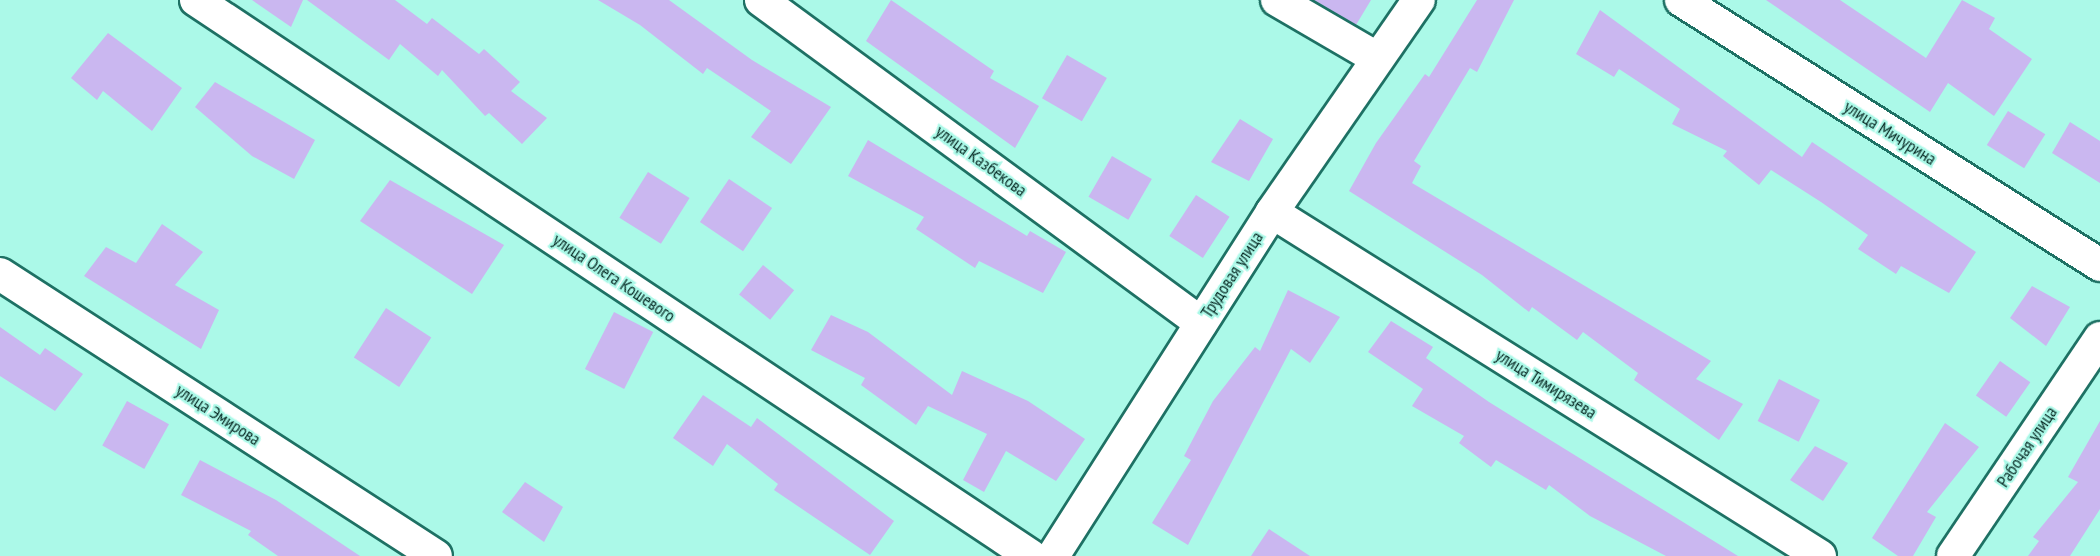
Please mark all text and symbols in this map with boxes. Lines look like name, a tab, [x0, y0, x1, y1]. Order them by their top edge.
street label: улица Мичурина	[1840, 96, 1940, 170]
street label: улица Казбекова	[931, 121, 1031, 201]
street label: Трудовая улица	[1196, 228, 1268, 322]
street label: улица Олега Кошевого	[549, 229, 679, 327]
street label: улица Тимирязева	[1491, 344, 1601, 424]
street label: улица Эмирова	[172, 380, 264, 450]
street label: Рабочая улица	[1992, 403, 2062, 491]

